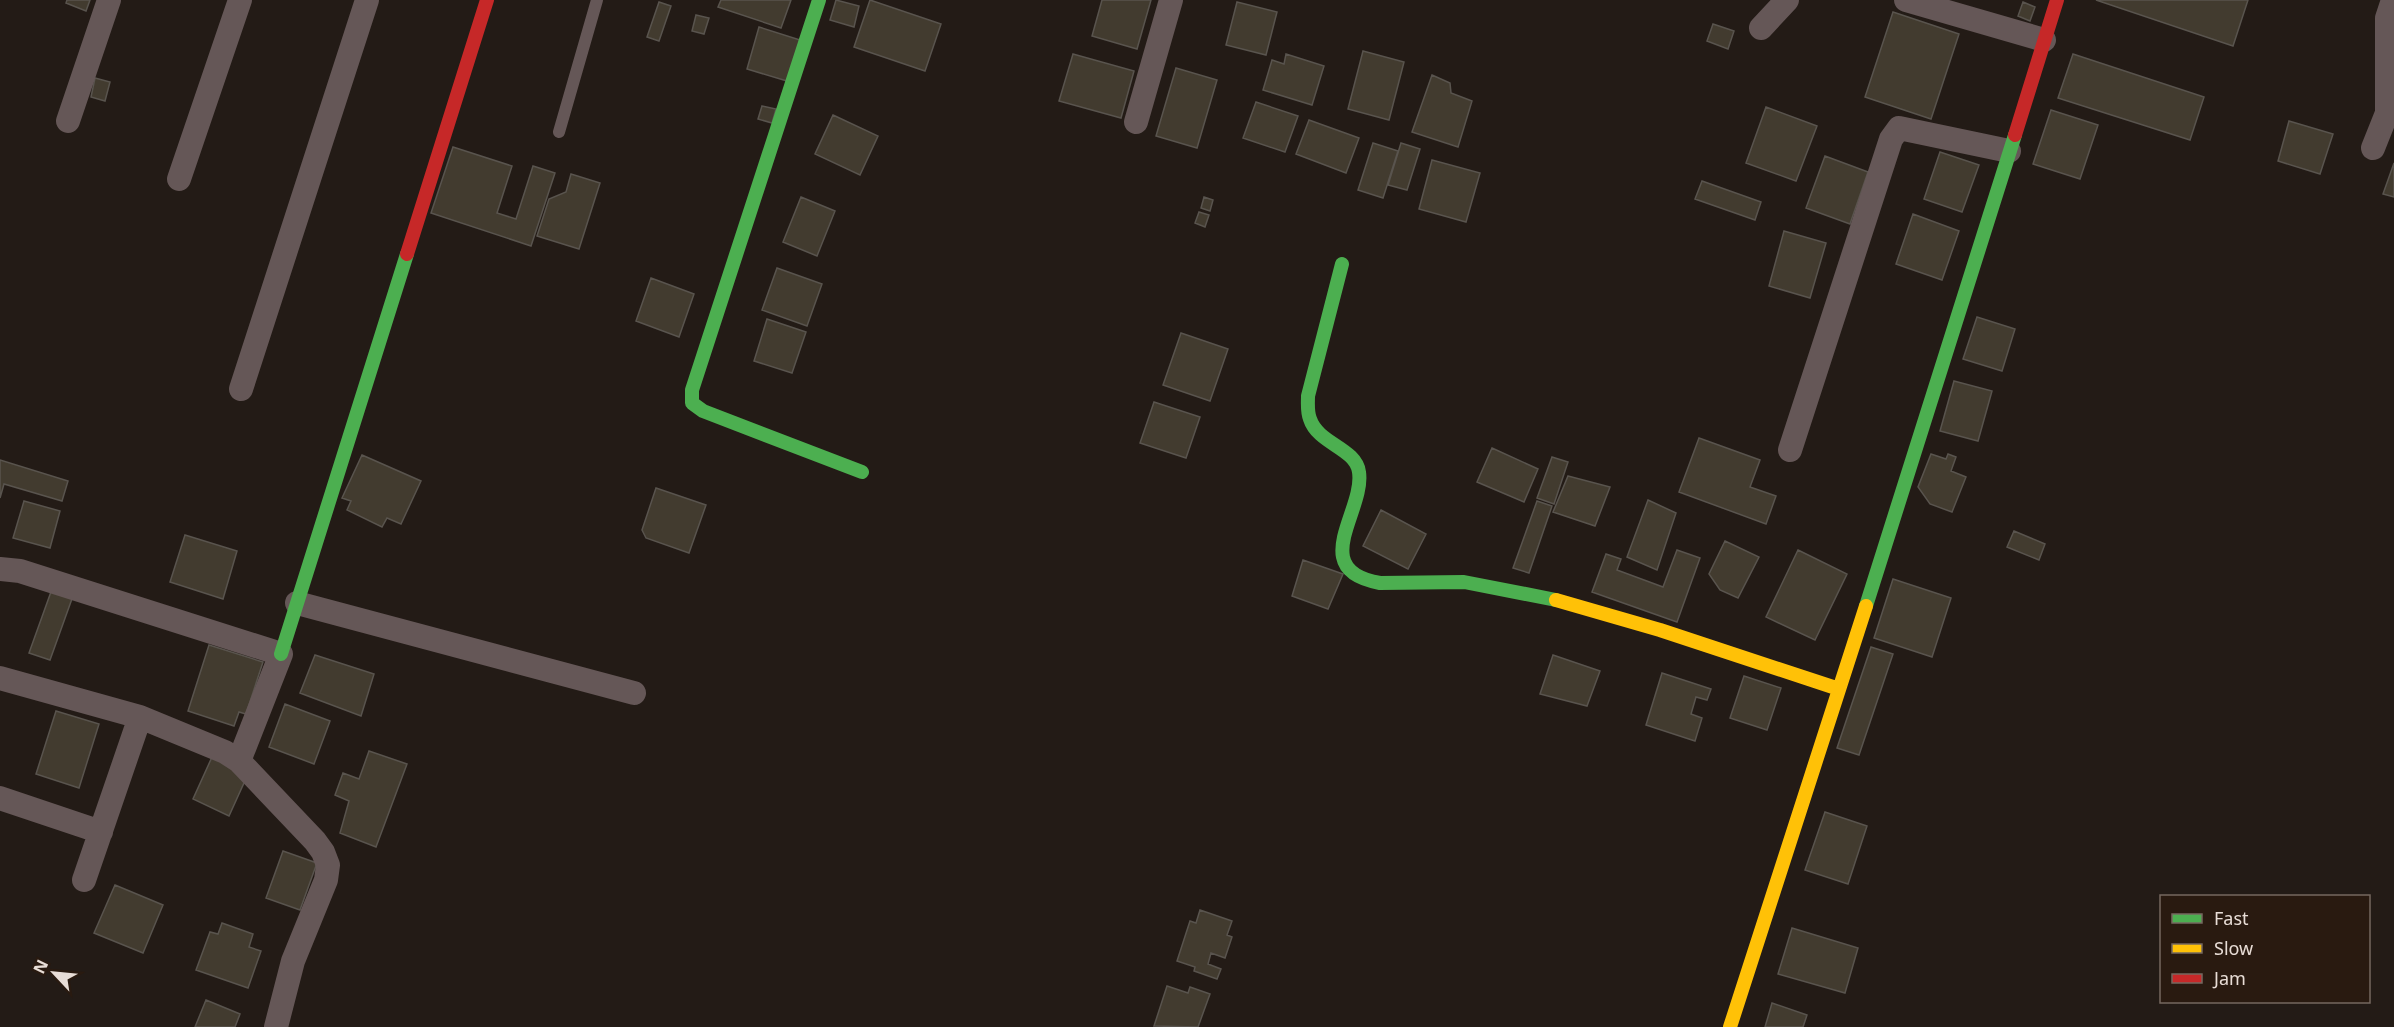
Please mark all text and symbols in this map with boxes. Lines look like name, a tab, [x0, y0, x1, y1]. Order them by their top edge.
legend	[2160, 895, 2370, 1003]
text: Fast	[2214, 906, 2249, 930]
text: Slow	[2214, 936, 2253, 960]
north arrow	[24, 943, 84, 1003]
text: N	[28, 956, 53, 977]
text: Jam	[2212, 966, 2246, 990]

